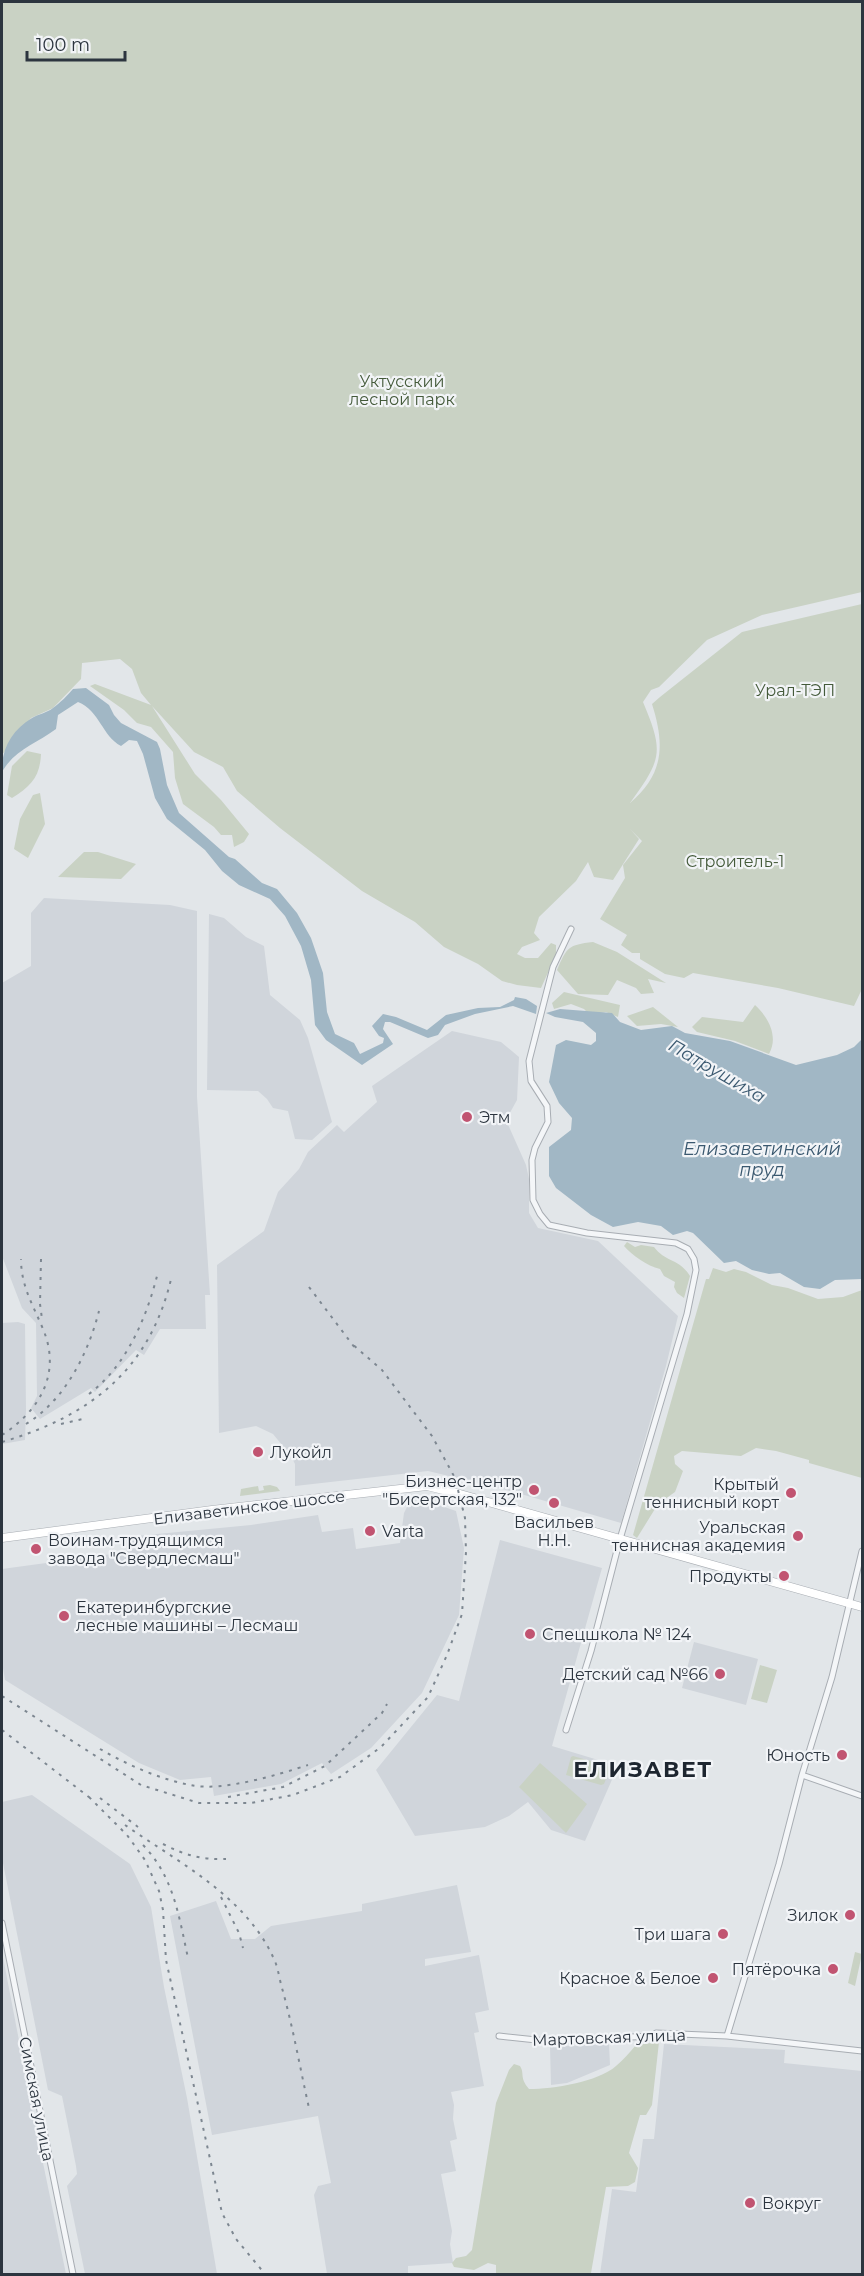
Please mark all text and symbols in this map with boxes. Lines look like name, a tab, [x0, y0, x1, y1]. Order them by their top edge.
scale bar	[27, 24, 124, 62]
text: 100 m	[36, 34, 90, 56]
park label: Уктусский лесной парк	[349, 372, 455, 409]
park label: Урал-ТЭП	[755, 681, 835, 700]
park label: Строитель-1	[686, 852, 784, 871]
water label: Патрушиха	[664, 1034, 770, 1108]
place label: Этм	[479, 1108, 510, 1127]
marker: Этм	[460, 1110, 474, 1124]
water label: Елизаветинский пруд	[683, 1138, 841, 1181]
place label: Лукойл	[270, 1443, 332, 1462]
marker: Лукойл	[251, 1445, 265, 1459]
place label: Бизнес-центр "Бисертская, 132"	[382, 1472, 522, 1509]
place label: Крытый теннисный корт	[644, 1475, 779, 1512]
marker: Бизнес-центр "Бисертская, 132"	[527, 1483, 541, 1497]
street label: Елизаветинское шоссе	[152, 1486, 346, 1529]
marker: Крытый теннисный корт	[784, 1486, 798, 1500]
marker: Васильев Н.Н.	[547, 1496, 561, 1510]
place label: Васильев Н.Н.	[514, 1513, 594, 1550]
place label: Уральская теннисная академия	[612, 1518, 786, 1555]
place label: Varta	[382, 1522, 424, 1541]
marker: Varta	[363, 1524, 377, 1538]
marker: Уральская теннисная академия	[791, 1529, 805, 1543]
place label: Воинам-трудящимся завода "Свердлесмаш"	[48, 1531, 240, 1568]
marker: Воинам-трудящимся завода "Свердлесмаш"	[29, 1542, 43, 1556]
place label: Продукты	[689, 1567, 772, 1586]
marker: Продукты	[777, 1569, 791, 1583]
place label: Екатеринбургские лесные машины – Лесмаш	[76, 1598, 298, 1635]
marker: Екатеринбургские лесные машины – Лесмаш	[57, 1609, 71, 1623]
place label: Спецшкола № 124	[542, 1625, 692, 1644]
marker: Спецшкола № 124	[523, 1627, 537, 1641]
place label: Детский сад №66	[563, 1665, 708, 1684]
marker: Детский сад №66	[713, 1667, 727, 1681]
place label: Юность	[766, 1746, 830, 1765]
marker: Юность	[835, 1748, 849, 1762]
district label: ЕЛИЗАВЕТ	[573, 1756, 713, 1783]
place label: Зилок	[787, 1906, 839, 1925]
marker: Зилок	[843, 1908, 857, 1922]
place label: Три шага	[635, 1925, 711, 1944]
marker: Три шага	[716, 1927, 730, 1941]
place label: Пятёрочка	[732, 1960, 821, 1979]
marker: Пятёрочка	[826, 1962, 840, 1976]
place label: Красное & Белое	[559, 1969, 701, 1988]
marker: Красное & Белое	[706, 1971, 720, 1985]
street label: Мартовская улица	[532, 2025, 686, 2050]
street label: Симская улица	[15, 2035, 58, 2163]
place label: Вокруг	[762, 2194, 821, 2213]
marker: Вокруг	[743, 2196, 757, 2210]

